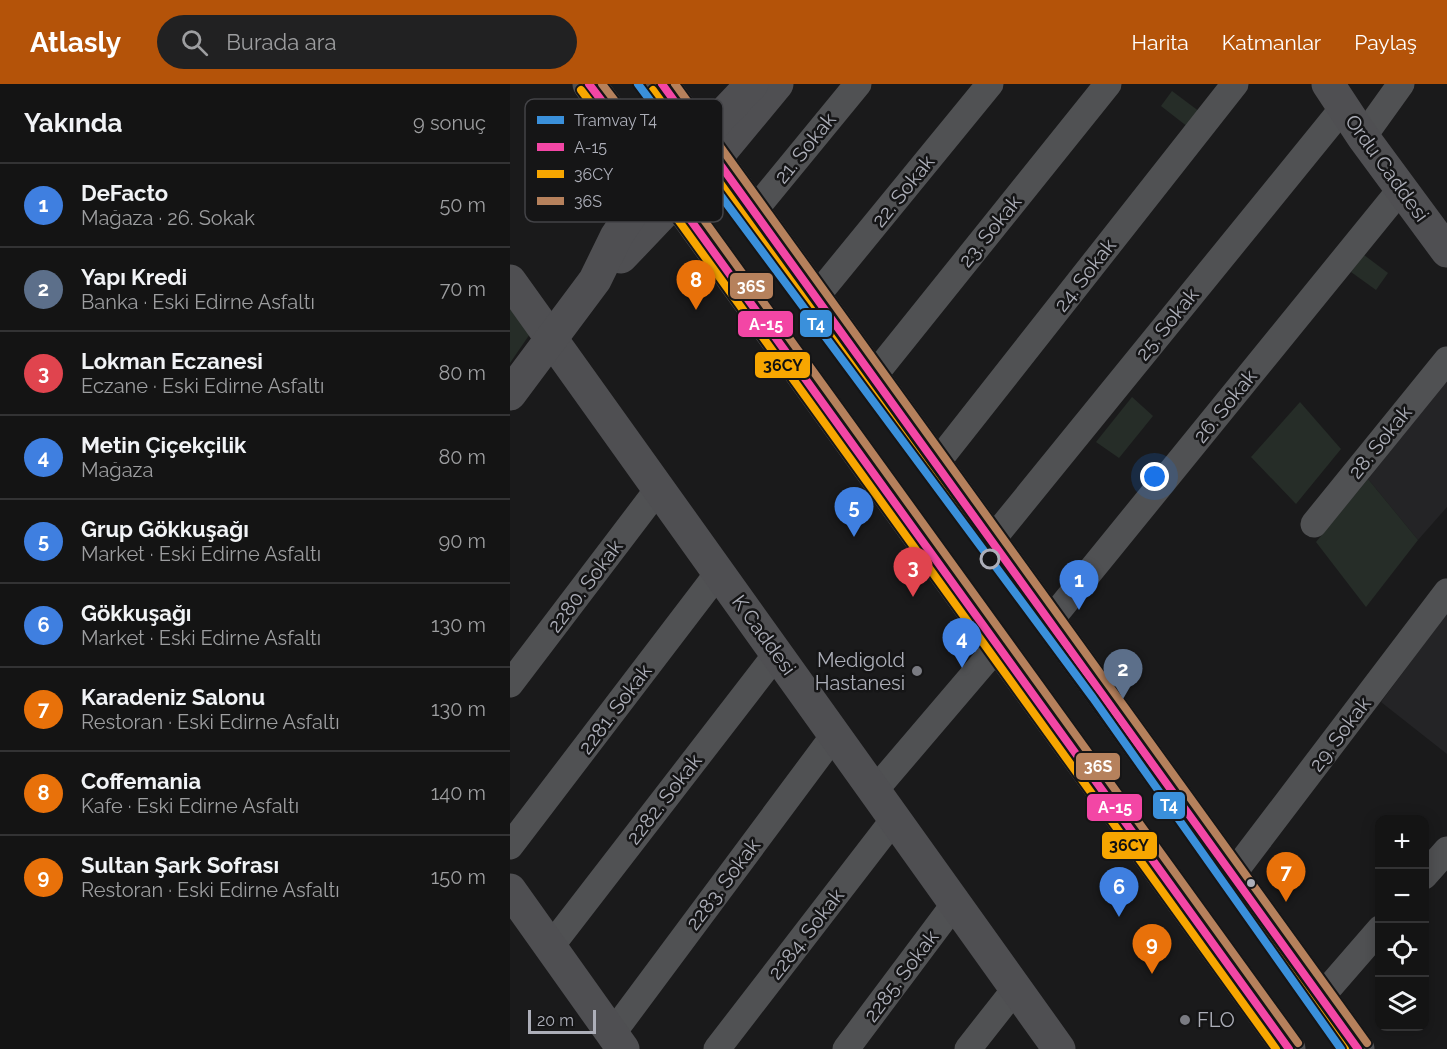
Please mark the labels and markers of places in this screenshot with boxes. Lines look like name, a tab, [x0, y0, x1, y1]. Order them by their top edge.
pin: 8	[676, 260, 716, 310]
pin: 5	[834, 488, 874, 537]
pin: 3	[894, 548, 932, 597]
unlabelled marker	[980, 549, 1000, 569]
pin: 1	[1060, 560, 1098, 610]
pin: 4	[942, 618, 982, 668]
place label: Medigold Hastanesi	[815, 648, 905, 695]
pin: 2	[1104, 650, 1142, 699]
marker: Medigold Hastanesi	[910, 664, 924, 678]
pin: 7	[1266, 852, 1306, 902]
pin: 6	[1100, 868, 1138, 917]
unlabelled marker	[1245, 877, 1257, 889]
pin: 9	[1132, 924, 1172, 974]
place label: FLO	[1197, 1008, 1235, 1032]
marker: FLO	[1178, 1013, 1192, 1027]

